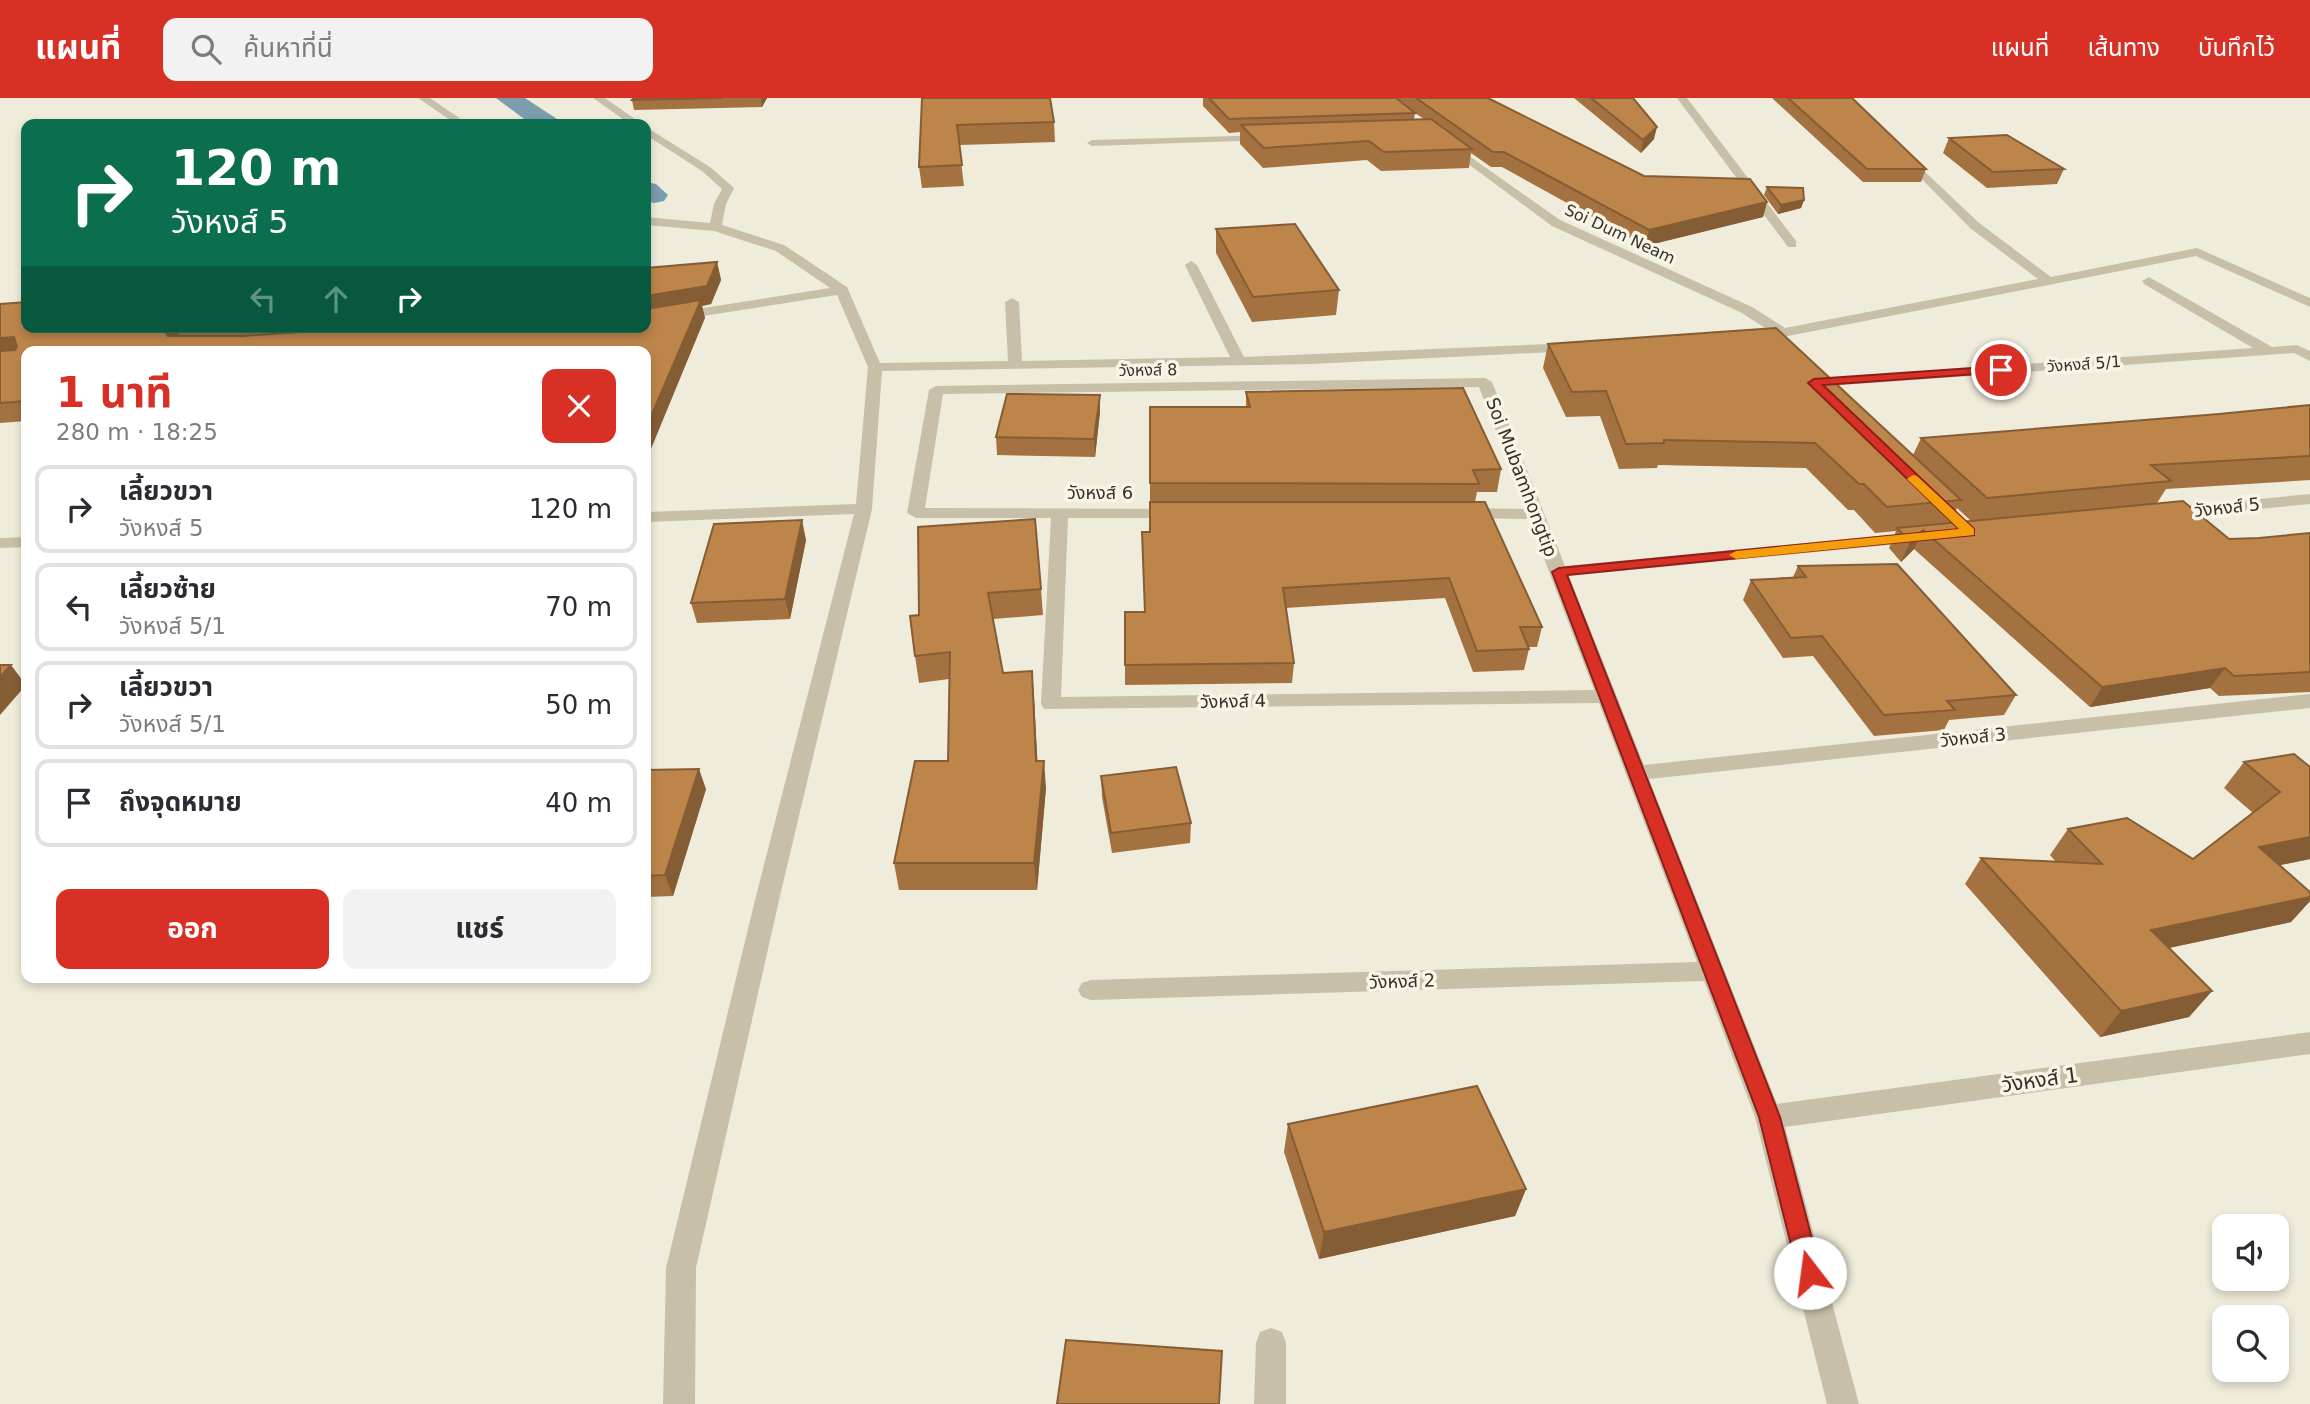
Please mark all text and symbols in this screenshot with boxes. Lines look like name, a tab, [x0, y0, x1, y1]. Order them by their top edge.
search box	[163, 18, 653, 81]
text: แผนที่	[35, 28, 121, 67]
icon: search	[187, 30, 225, 68]
text: ค้นหาที่นี่	[243, 33, 333, 63]
text: แผนที่	[1991, 34, 2049, 62]
text: เส้นทาง	[2087, 34, 2160, 62]
text: บันทึกไว้	[2198, 34, 2275, 62]
text: 120 m	[171, 140, 341, 197]
icon: right	[56, 147, 147, 238]
street label: Soi Dum Neam	[1562, 200, 1678, 268]
text: วังหงส์ 5	[171, 203, 289, 241]
icon: left	[244, 280, 282, 318]
icon: ahead	[317, 280, 355, 318]
icon: right	[390, 280, 428, 318]
pin	[1971, 340, 2031, 400]
icon: arrive	[1982, 351, 2020, 389]
street label: วังหงส์ 5/1	[2046, 352, 2122, 376]
street label: วังหงส์ 8	[1118, 360, 1178, 380]
text: 1 นาที	[56, 368, 172, 417]
button: close	[542, 369, 616, 443]
street label: Soi Mubamhongtip	[1482, 394, 1562, 560]
text: 280 m · 18:25	[56, 419, 218, 445]
text: เลี้ยวขวา	[119, 476, 213, 506]
street label: วังหงส์ 6	[1067, 482, 1133, 503]
icon: right	[60, 490, 98, 528]
street label: วังหงส์ 5	[2193, 493, 2261, 521]
text: 120 m	[529, 494, 612, 524]
text: วังหงส์ 5	[119, 515, 204, 541]
text: เลี้ยวซ้าย	[119, 574, 216, 604]
icon: left	[60, 588, 98, 626]
text: 70 m	[545, 592, 612, 622]
text: วังหงส์ 5/1	[119, 613, 226, 639]
text: เลี้ยวขวา	[119, 672, 213, 702]
icon: right	[60, 686, 98, 724]
text: 50 m	[545, 690, 612, 720]
street label: วังหงส์ 4	[1200, 690, 1266, 712]
text: วังหงส์ 5/1	[119, 711, 226, 737]
street label: วังหงส์ 3	[1939, 723, 2007, 751]
icon: arrive	[60, 784, 98, 822]
text: ถึงจุดหมาย	[119, 787, 242, 817]
text: 40 m	[545, 788, 612, 818]
button: ออก	[56, 889, 329, 969]
button: แชร์	[343, 889, 616, 969]
street label: วังหงส์ 2	[1369, 969, 1435, 993]
street label: วังหงส์ 1	[2000, 1063, 2080, 1097]
map controls	[2212, 1214, 2289, 1382]
button: sound	[2212, 1214, 2289, 1291]
position arrow	[1773, 1236, 1847, 1310]
button: search	[2212, 1305, 2289, 1382]

